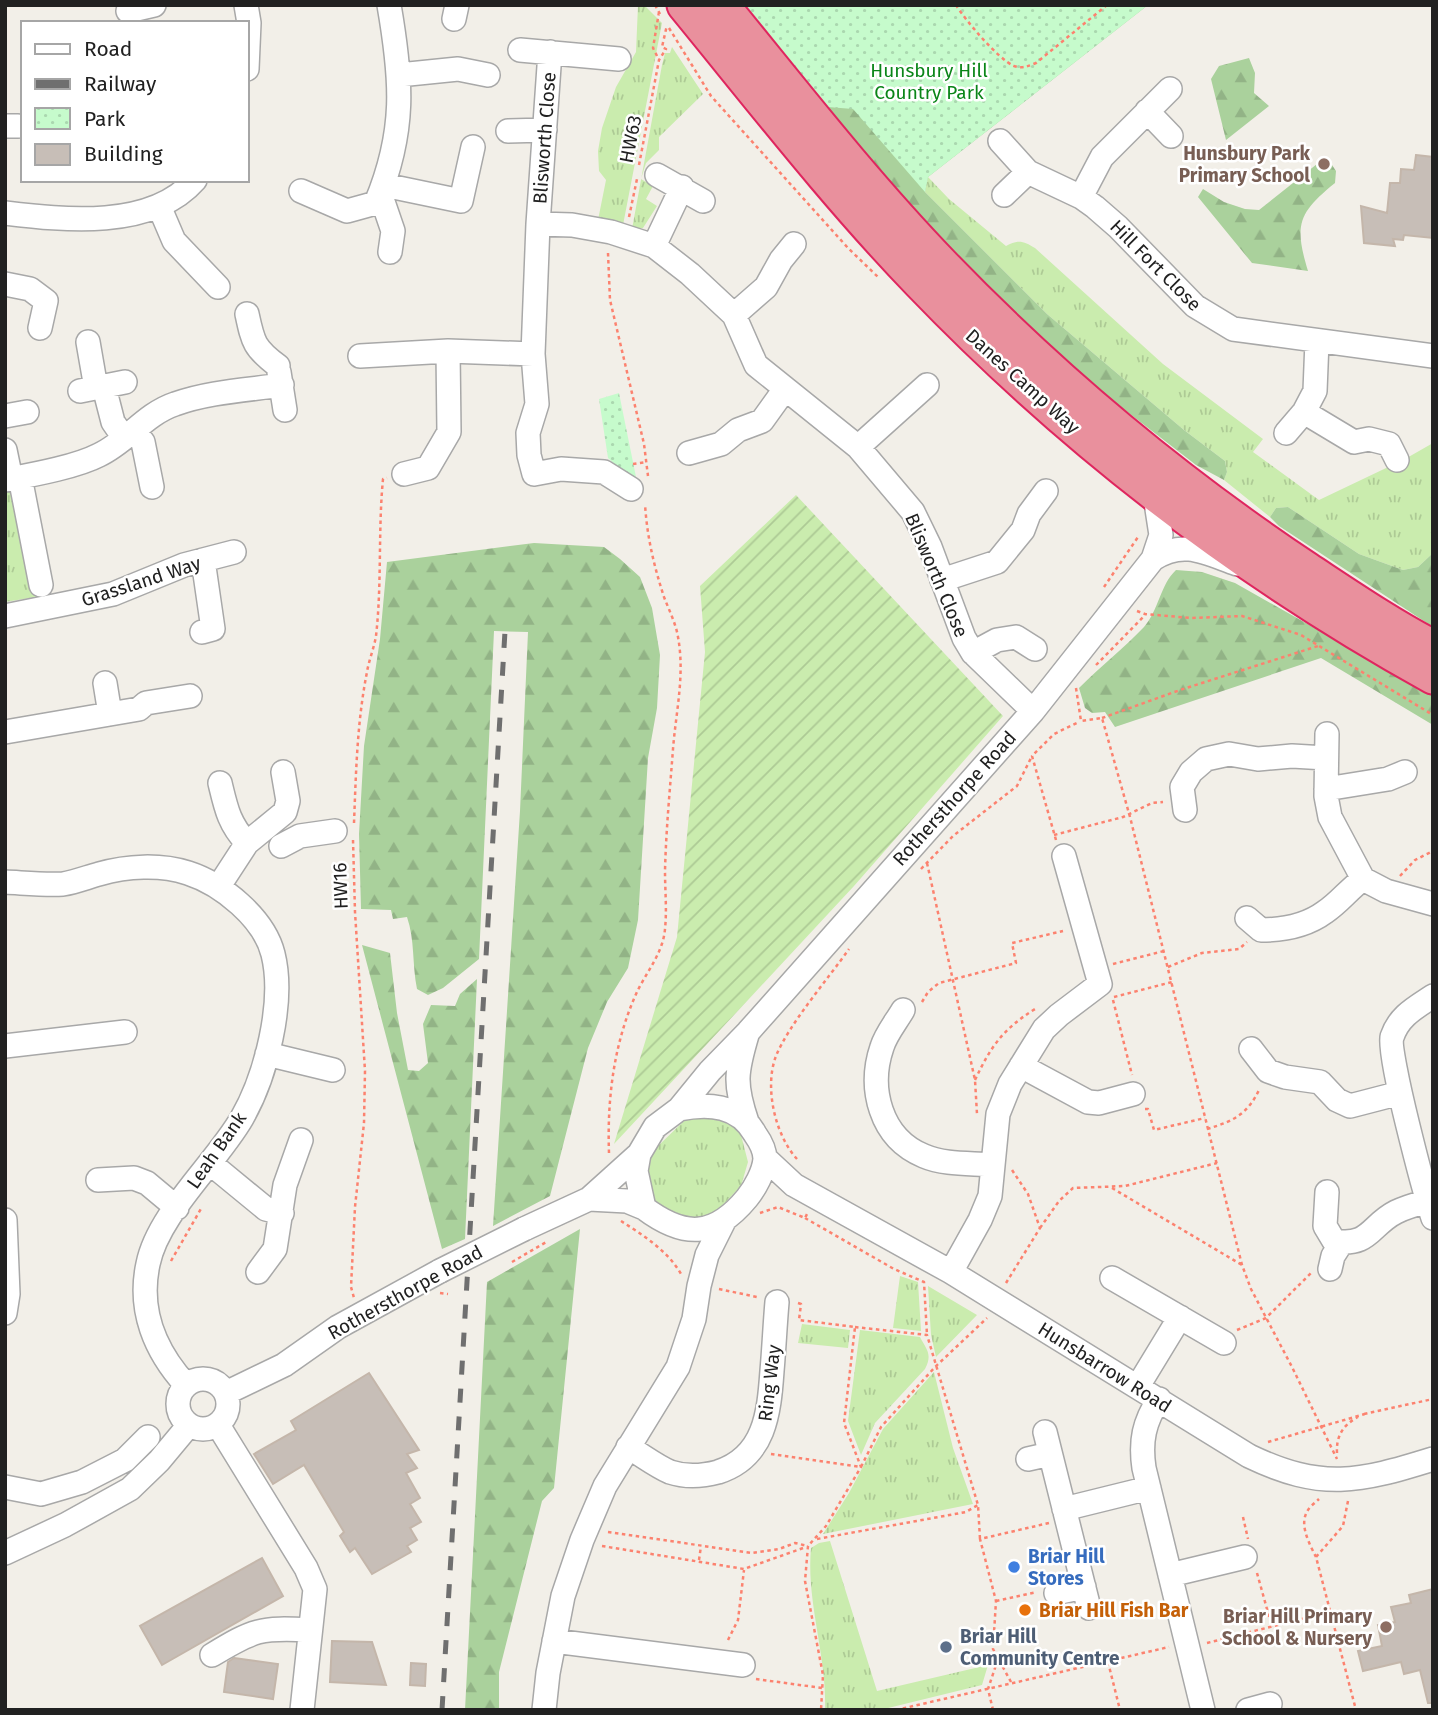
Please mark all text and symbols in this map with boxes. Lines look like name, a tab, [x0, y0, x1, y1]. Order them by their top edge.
legend	[21, 21, 248, 182]
text: Road	[84, 36, 132, 62]
park label: Hunsbury Hill Country Park	[870, 59, 988, 104]
text: Railway	[84, 71, 157, 97]
street label: Blisworth Close	[528, 71, 561, 205]
text: Park	[84, 106, 126, 132]
street label: HW63	[615, 113, 646, 165]
text: Building	[84, 141, 163, 167]
place label: Hunsbury Park Primary School	[1179, 142, 1310, 187]
marker: Hunsbury Park Primary School	[1316, 156, 1332, 172]
street label: Hill Fort Close	[1105, 215, 1206, 316]
street label: Danes Camp Way	[961, 324, 1085, 439]
street label: Blisworth Close	[900, 510, 973, 641]
street label: Grassland Way	[79, 551, 204, 612]
street label: Rothersthorpe Road	[888, 726, 1021, 870]
street label: HW16	[328, 862, 353, 910]
street label: Leah Bank	[182, 1107, 251, 1193]
street label: Rothersthorpe Road	[324, 1240, 487, 1345]
street label: Hunsbarrow Road	[1034, 1317, 1176, 1418]
street label: Ring Way	[753, 1343, 786, 1423]
place label: Briar Hill Stores	[1028, 1545, 1105, 1590]
marker: Briar Hill Stores	[1006, 1559, 1022, 1575]
place label: Briar Hill Fish Bar	[1039, 1599, 1189, 1622]
marker: Briar Hill Fish Bar	[1017, 1602, 1033, 1618]
place label: Briar Hill Primary School & Nursery	[1222, 1605, 1372, 1650]
marker: Briar Hill Primary School & Nursery	[1378, 1619, 1394, 1635]
place label: Briar Hill Community Centre	[960, 1625, 1119, 1670]
marker: Briar Hill Community Centre	[938, 1639, 954, 1655]

